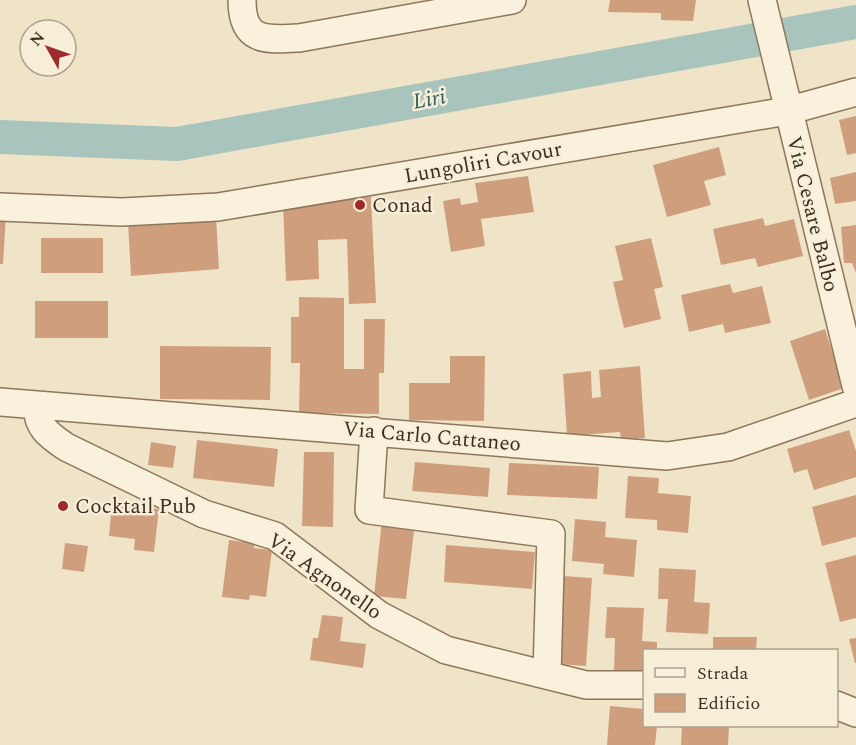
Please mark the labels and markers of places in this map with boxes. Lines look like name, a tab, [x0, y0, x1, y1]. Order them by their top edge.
place label: Conad	[372, 190, 433, 222]
marker: Conad	[353, 198, 367, 212]
place label: Cocktail Pub	[75, 491, 196, 523]
marker: Cocktail Pub	[56, 499, 70, 513]

